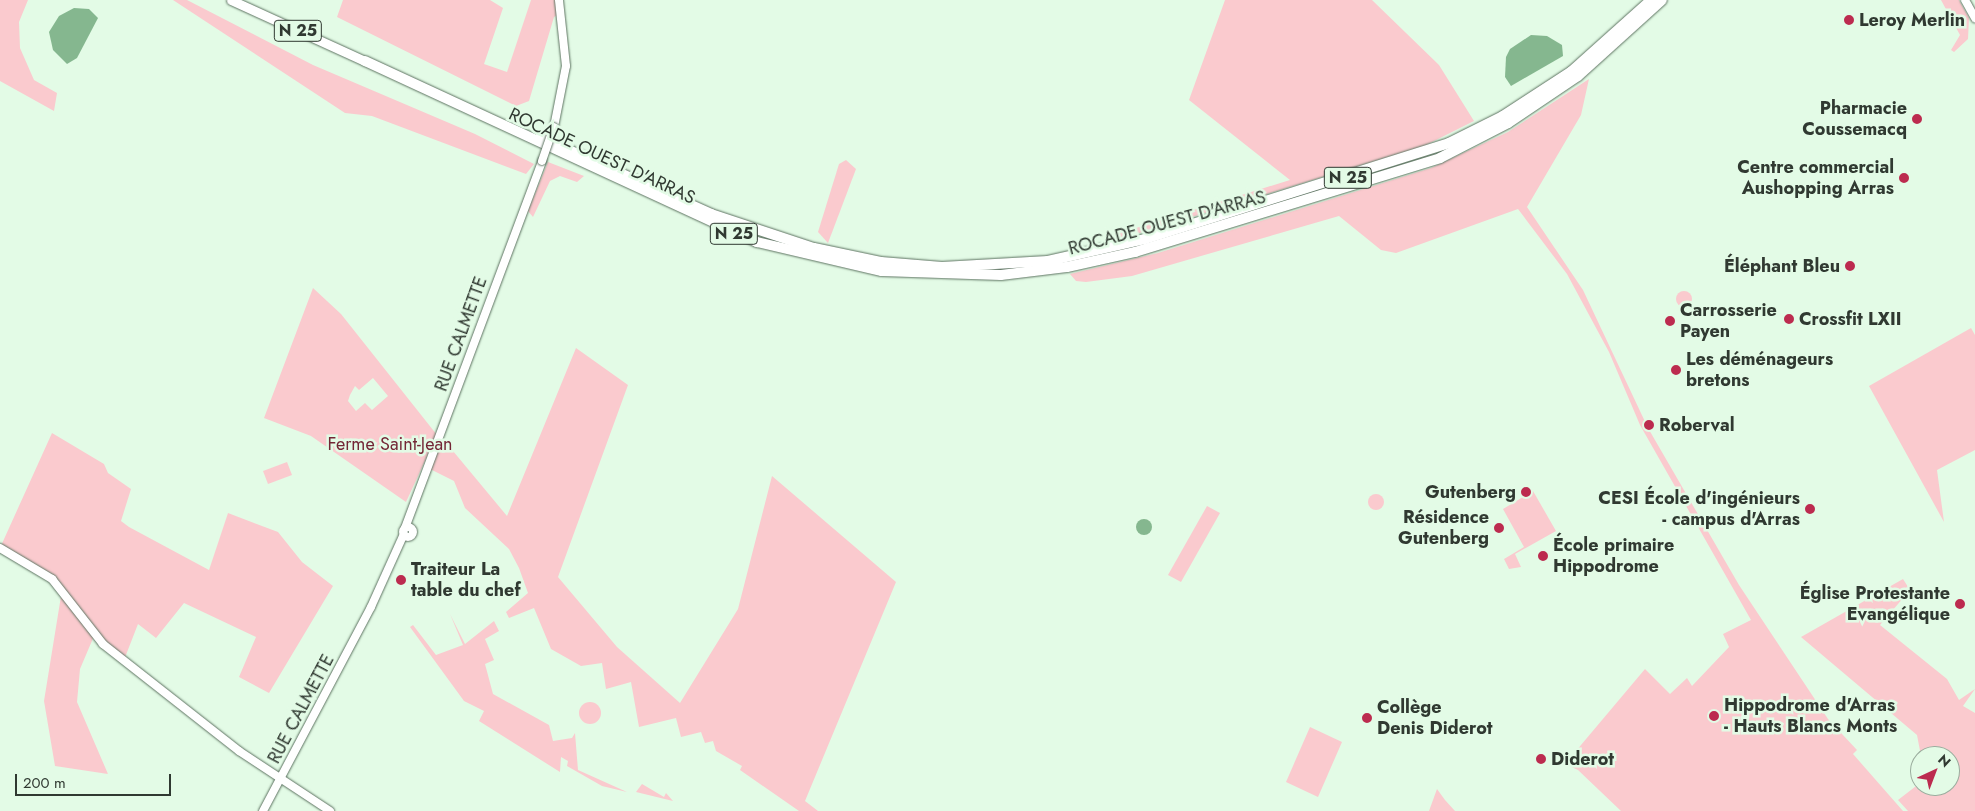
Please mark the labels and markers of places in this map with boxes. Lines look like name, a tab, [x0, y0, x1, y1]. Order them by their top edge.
place label: Leroy Merlin	[1859, 9, 1965, 31]
marker: Leroy Merlin	[1843, 14, 1855, 26]
place label: Pharmacie Coussemacq	[1802, 98, 1907, 140]
marker: Pharmacie Coussemacq	[1911, 113, 1923, 125]
place label: Centre commercial Aushopping Arras	[1737, 157, 1894, 200]
marker: Centre commercial Aushopping Arras	[1898, 172, 1910, 184]
place label: Éléphant Bleu	[1724, 255, 1840, 277]
marker: Éléphant Bleu	[1844, 260, 1856, 272]
place label: Carrosserie Payen	[1680, 300, 1777, 342]
place label: Crossfit LXII	[1799, 308, 1901, 330]
marker: Crossfit LXII	[1783, 313, 1795, 325]
marker: Carrosserie Payen	[1664, 315, 1676, 327]
place label: Les déménageurs bretons	[1686, 349, 1833, 392]
marker: Les déménageurs bretons	[1670, 364, 1682, 376]
place label: Roberval	[1659, 414, 1735, 436]
marker: Roberval	[1643, 419, 1655, 431]
place label: Gutenberg	[1425, 481, 1516, 503]
marker: Gutenberg	[1520, 486, 1532, 498]
place label: CESI École d'ingénieurs - campus d'Arras	[1598, 488, 1800, 530]
marker: CESI École d'ingénieurs - campus d'Arras	[1804, 503, 1816, 515]
place label: Résidence Gutenberg	[1398, 507, 1489, 550]
marker: Résidence Gutenberg	[1493, 522, 1505, 534]
place label: École primaire Hippodrome	[1553, 535, 1674, 578]
marker: École primaire Hippodrome	[1537, 550, 1549, 562]
place label: Traiteur La table du chef	[411, 559, 521, 602]
marker: Traiteur La table du chef	[395, 574, 407, 586]
place label: Église Protestante Evangélique	[1800, 583, 1950, 626]
marker: Église Protestante Evangélique	[1954, 598, 1966, 610]
place label: Hippodrome d'Arras - Hauts Blancs Monts	[1724, 695, 1897, 738]
place label: Collège Denis Diderot	[1377, 697, 1492, 740]
marker: Hippodrome d'Arras - Hauts Blancs Monts	[1708, 710, 1720, 722]
marker: Collège Denis Diderot	[1361, 712, 1373, 724]
place label: Diderot	[1551, 748, 1614, 770]
marker: Diderot	[1535, 753, 1547, 765]

